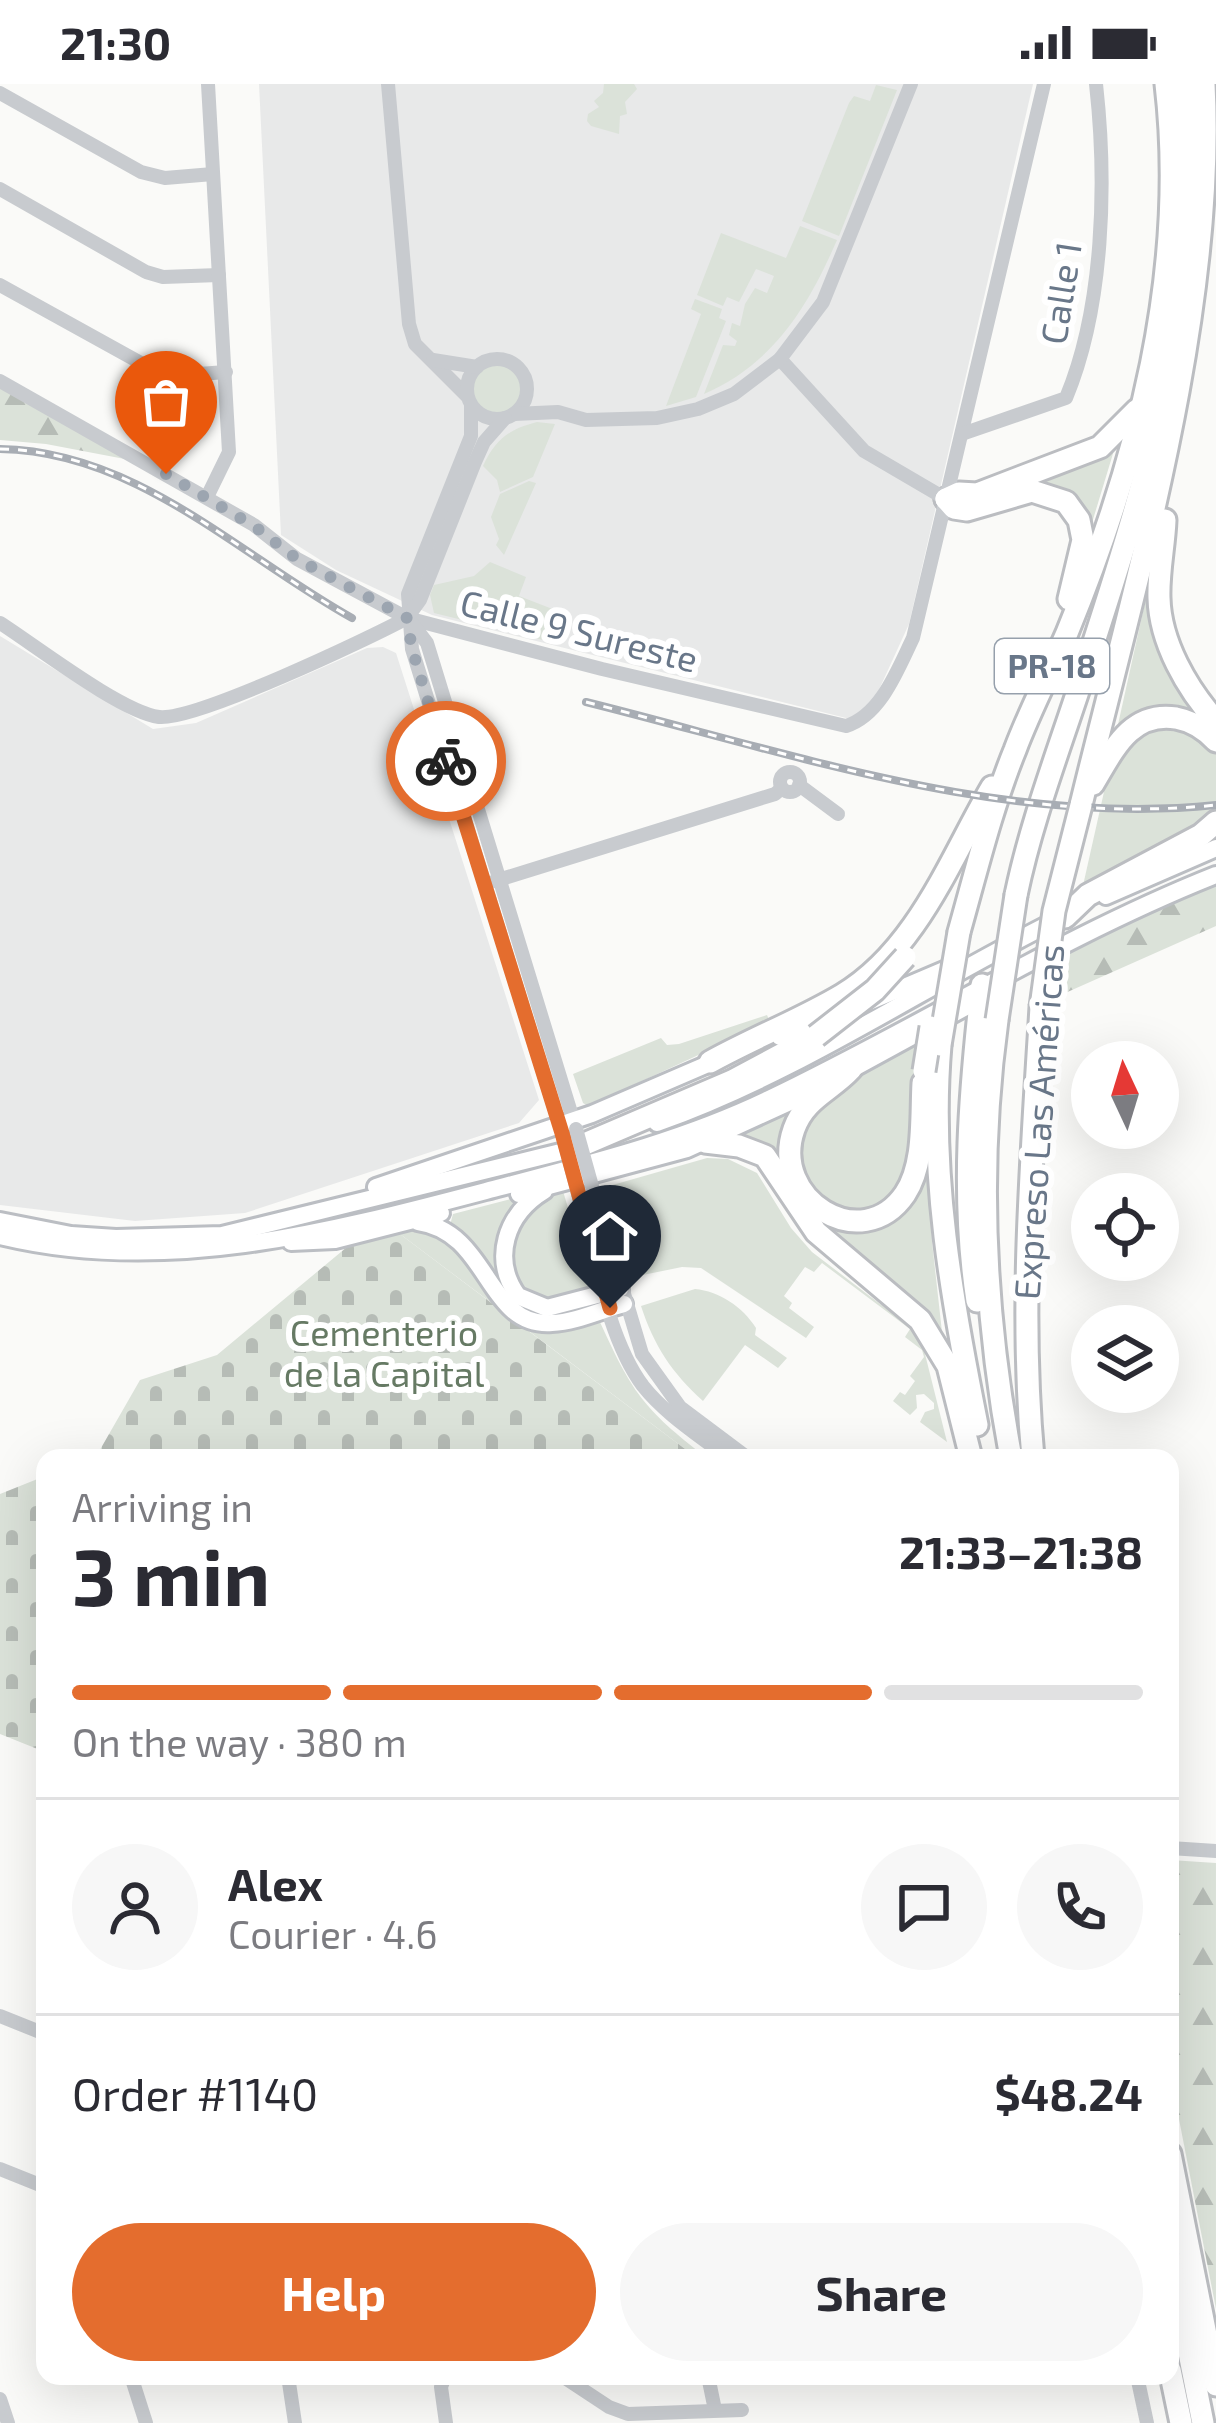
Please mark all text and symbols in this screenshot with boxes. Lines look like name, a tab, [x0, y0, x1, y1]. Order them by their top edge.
text: 21:30	[60, 15, 171, 69]
street label: Calle 1	[1030, 238, 1089, 347]
pin	[115, 351, 217, 474]
icon: bag	[133, 369, 199, 435]
street label: Calle 9 Sureste	[456, 579, 702, 680]
road number: PR-18	[995, 639, 1109, 693]
courier	[386, 701, 506, 821]
icon: bike	[413, 728, 479, 794]
street label: Expreso Las Américas	[1004, 943, 1071, 1301]
north arrow	[1071, 1041, 1179, 1149]
map controls	[1071, 1041, 1179, 1413]
button: locate	[1071, 1173, 1179, 1281]
pin	[559, 1185, 661, 1308]
icon: home	[577, 1203, 643, 1269]
button: layers	[1071, 1305, 1179, 1413]
park label: Cementerio de la Capital	[284, 1310, 485, 1394]
text: Arriving in	[72, 1483, 253, 1530]
text: 21:33–21:38	[899, 1524, 1143, 1578]
text: 3 min	[72, 1528, 270, 1622]
text: On the way · 380 m	[72, 1718, 407, 1765]
button: person	[72, 1844, 198, 1970]
button: chat	[861, 1844, 987, 1970]
button: phone	[1017, 1844, 1143, 1970]
text: Alex	[228, 1856, 323, 1910]
text: Courier · 4.6	[228, 1910, 438, 1957]
text: Order #1140	[72, 2066, 318, 2120]
text: $48.24	[994, 2066, 1143, 2120]
button: Help	[72, 2223, 596, 2361]
button: Share	[620, 2223, 1143, 2361]

